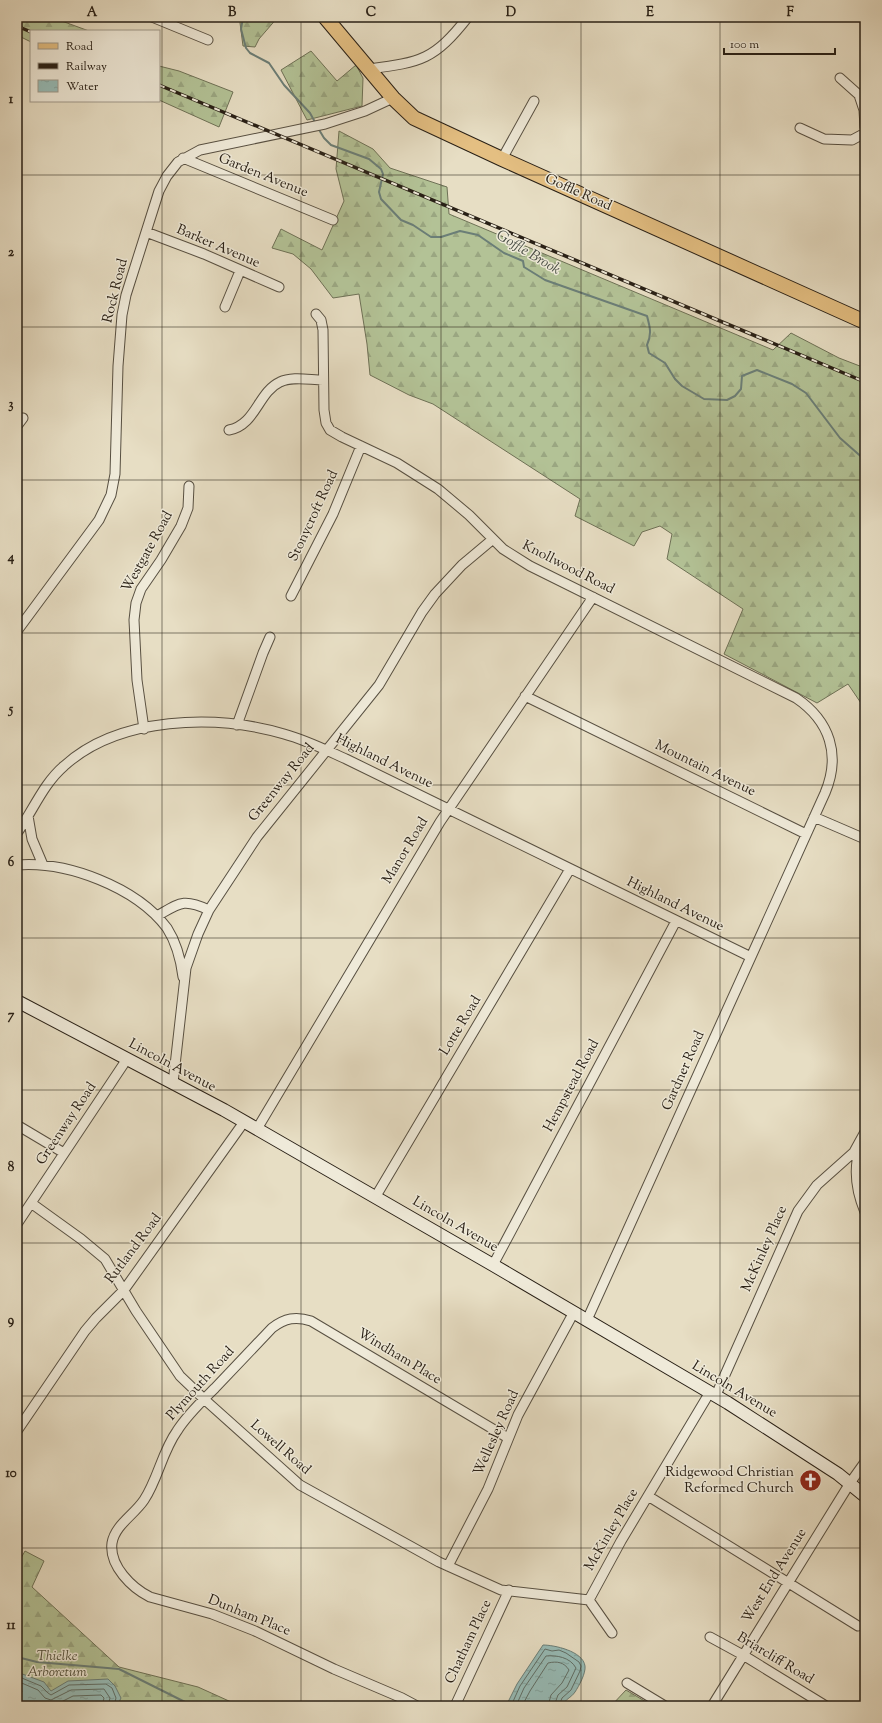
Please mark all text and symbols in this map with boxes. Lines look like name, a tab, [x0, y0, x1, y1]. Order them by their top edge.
text: A	[87, 4, 98, 22]
text: B	[228, 4, 237, 22]
text: C	[366, 4, 376, 22]
text: D	[506, 4, 516, 22]
text: E	[646, 4, 654, 22]
text: F	[786, 4, 794, 22]
legend	[30, 30, 160, 102]
scale bar	[724, 30, 835, 56]
text: 100 m	[730, 36, 759, 54]
text: Road	[66, 38, 93, 56]
text: Railway	[66, 58, 107, 76]
text: Water	[66, 78, 99, 96]
text: 1	[9, 91, 14, 109]
street label: Garden Avenue	[215, 149, 311, 203]
street label: Goffle Road	[541, 169, 615, 217]
street label: Barker Avenue	[173, 220, 263, 274]
water label: Goffle Brook	[492, 225, 564, 281]
text: 2	[8, 244, 15, 262]
street label: Rock Road	[98, 257, 134, 325]
text: 3	[8, 396, 14, 414]
street label: Stonycroft Road	[284, 467, 344, 565]
street label: Westgate Road	[117, 508, 179, 596]
street label: Knollwood Road	[518, 536, 618, 600]
text: 4	[7, 549, 15, 567]
text: 5	[8, 701, 14, 719]
street label: Highland Avenue	[332, 730, 436, 794]
street label: Mountain Avenue	[651, 736, 759, 802]
street label: Greenway Road	[244, 739, 320, 827]
street label: Manor Road	[378, 814, 434, 888]
text: 6	[8, 854, 15, 872]
street label: Highland Avenue	[623, 873, 727, 937]
street label: Lotte Road	[435, 992, 487, 1060]
text: 7	[8, 1007, 15, 1025]
street label: Gardner Road	[658, 1028, 711, 1114]
street label: Lincoln Avenue	[125, 1035, 219, 1097]
street label: Hempstead Road	[539, 1036, 605, 1136]
street label: Greenway Road	[32, 1079, 102, 1169]
text: 8	[8, 1159, 15, 1177]
street label: Lincoln Avenue	[408, 1192, 502, 1258]
street label: McKinley Place	[737, 1203, 793, 1295]
street label: Rutland Road	[101, 1210, 167, 1288]
text: 9	[8, 1312, 15, 1330]
street label: Windham Place	[353, 1324, 445, 1390]
street label: Plymouth Road	[162, 1343, 240, 1425]
street label: Lincoln Avenue	[688, 1357, 780, 1423]
street label: Wellesley Road	[469, 1387, 525, 1479]
street label: Lowell Road	[245, 1416, 315, 1480]
place label: Ridgewood Christian Reformed Church	[665, 1463, 794, 1499]
text: 10	[5, 1465, 17, 1483]
church icon: Ridgewood Christian Reformed Church	[797, 1468, 823, 1494]
street label: McKinley Place	[580, 1485, 644, 1575]
street label: West End Avenue	[738, 1525, 812, 1627]
street label: Dunham Place	[205, 1590, 293, 1642]
street label: Chatham Place	[441, 1597, 497, 1687]
text: 11	[7, 1617, 16, 1635]
street label: Briarcliff Road	[733, 1628, 817, 1690]
park label: Thielke Arboretum	[27, 1647, 87, 1683]

